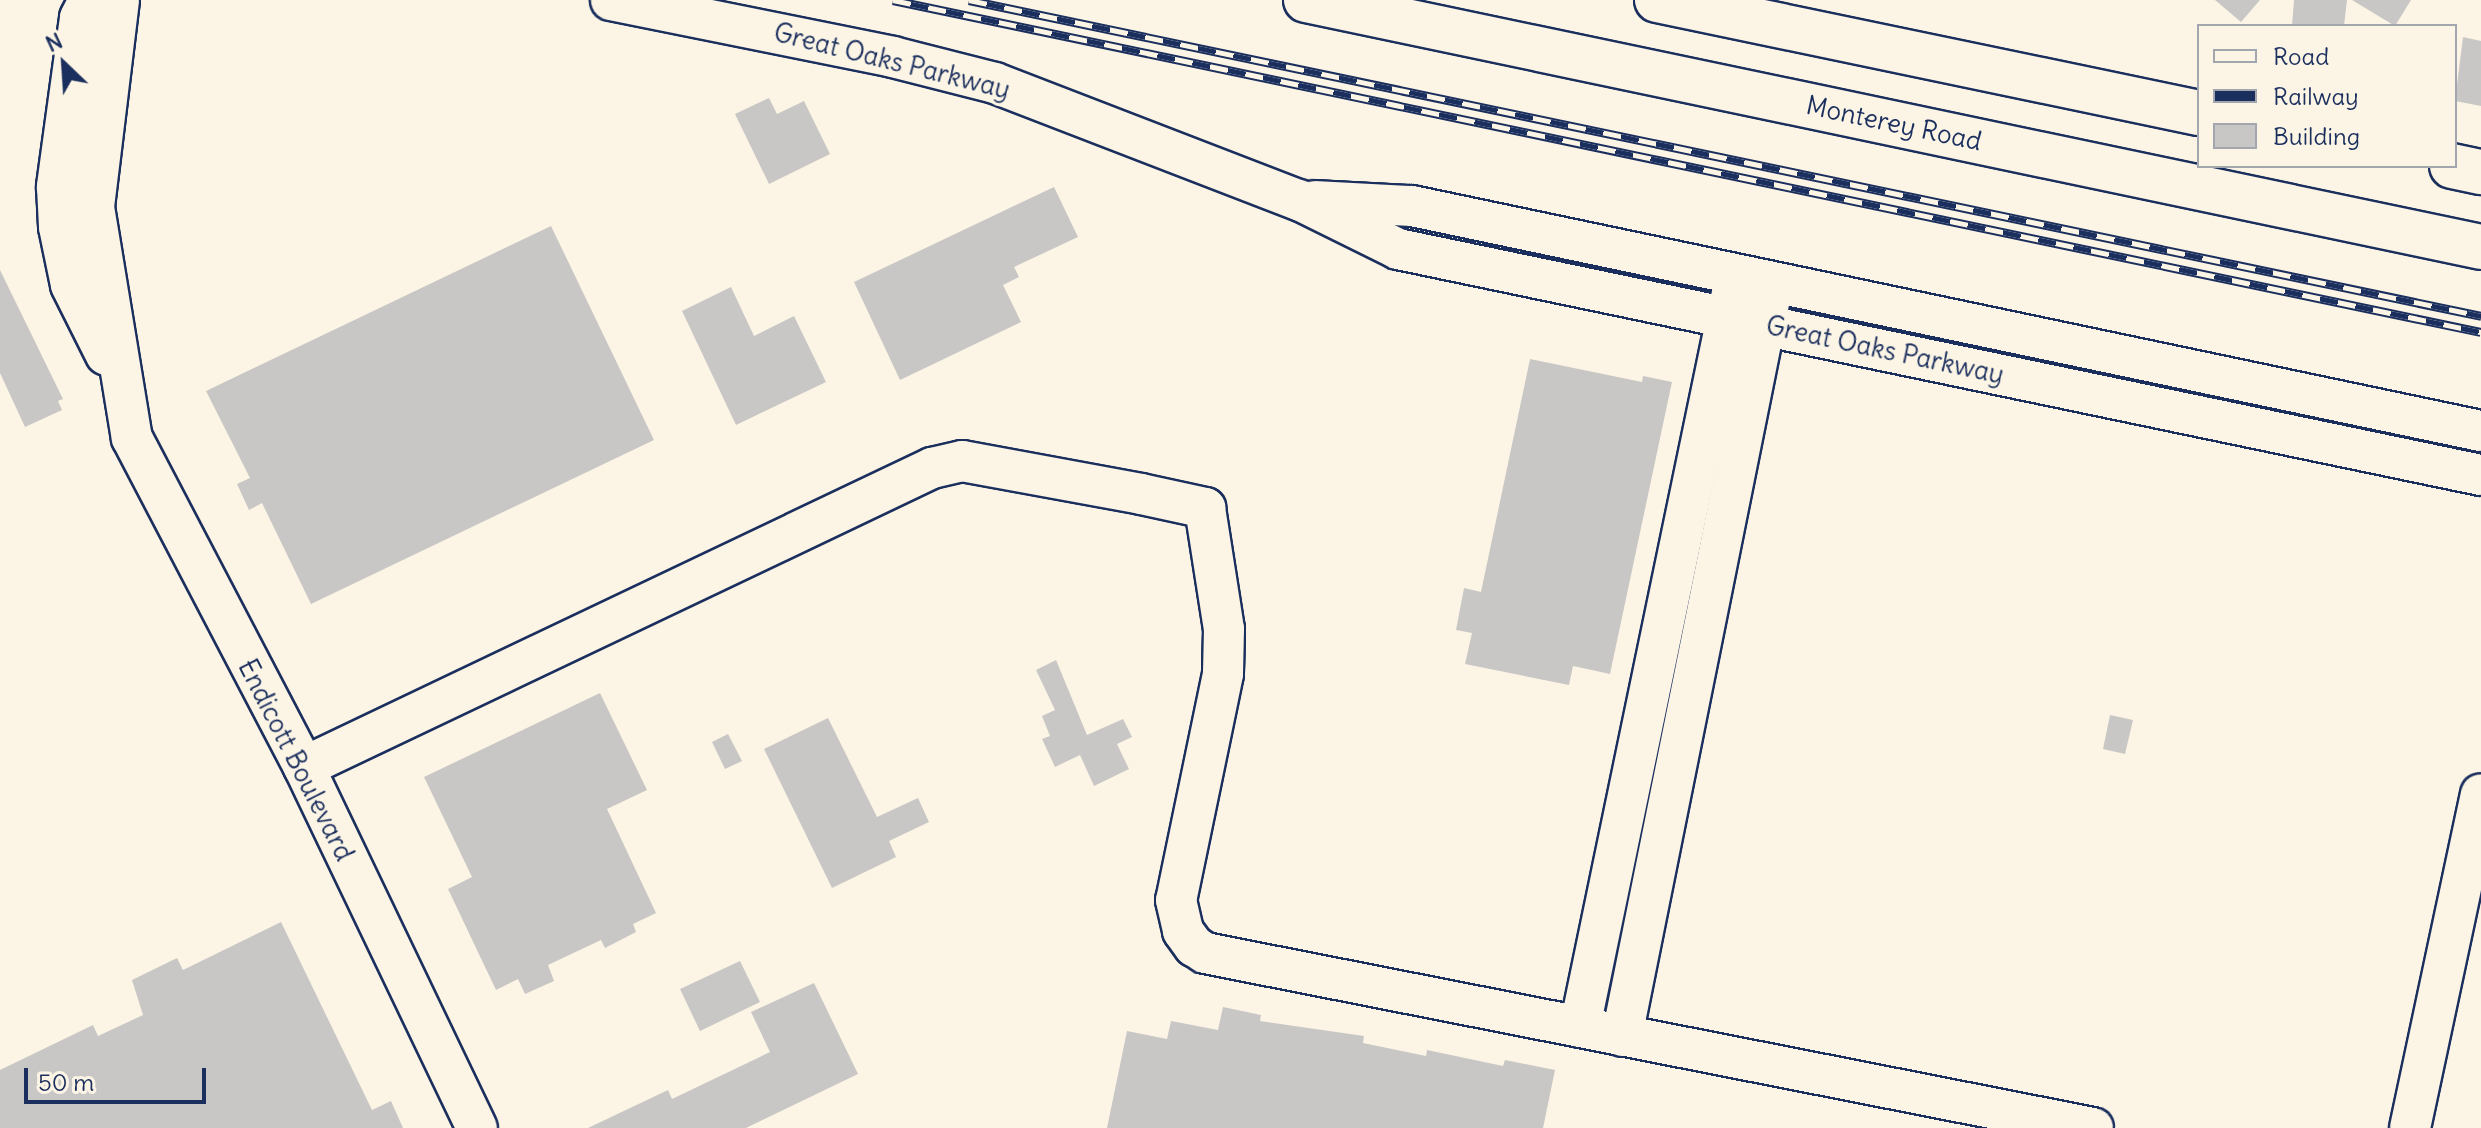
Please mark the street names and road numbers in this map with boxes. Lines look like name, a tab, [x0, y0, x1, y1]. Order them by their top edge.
street label: Great Oaks Parkway	[771, 17, 1013, 105]
street label: Monterey Road	[1803, 89, 1985, 157]
street label: Great Oaks Parkway	[1763, 310, 2007, 390]
street label: Endicott Boulevard	[232, 654, 360, 866]

